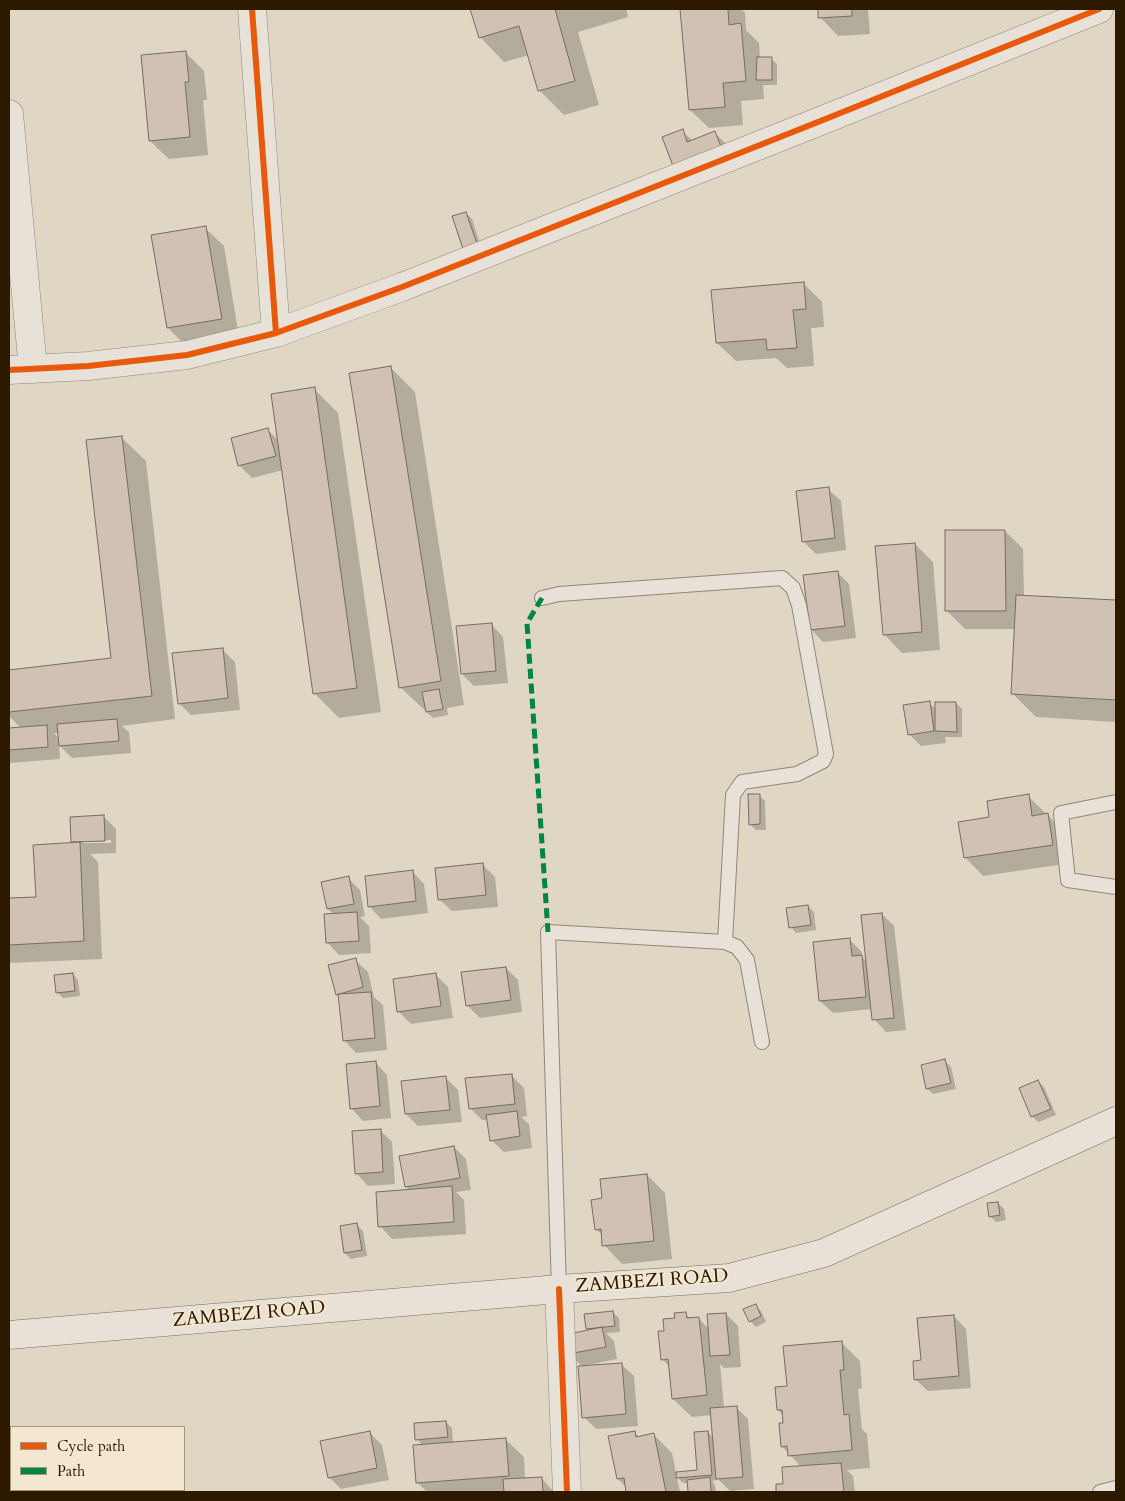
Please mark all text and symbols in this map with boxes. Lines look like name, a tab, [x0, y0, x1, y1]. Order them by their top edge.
street label: ZAMBEZI ROAD	[575, 1265, 729, 1299]
street label: ZAMBEZI ROAD	[172, 1297, 326, 1333]
legend	[10, 1426, 185, 1491]
text: Cycle path	[57, 1436, 125, 1456]
text: Path	[57, 1461, 85, 1481]

